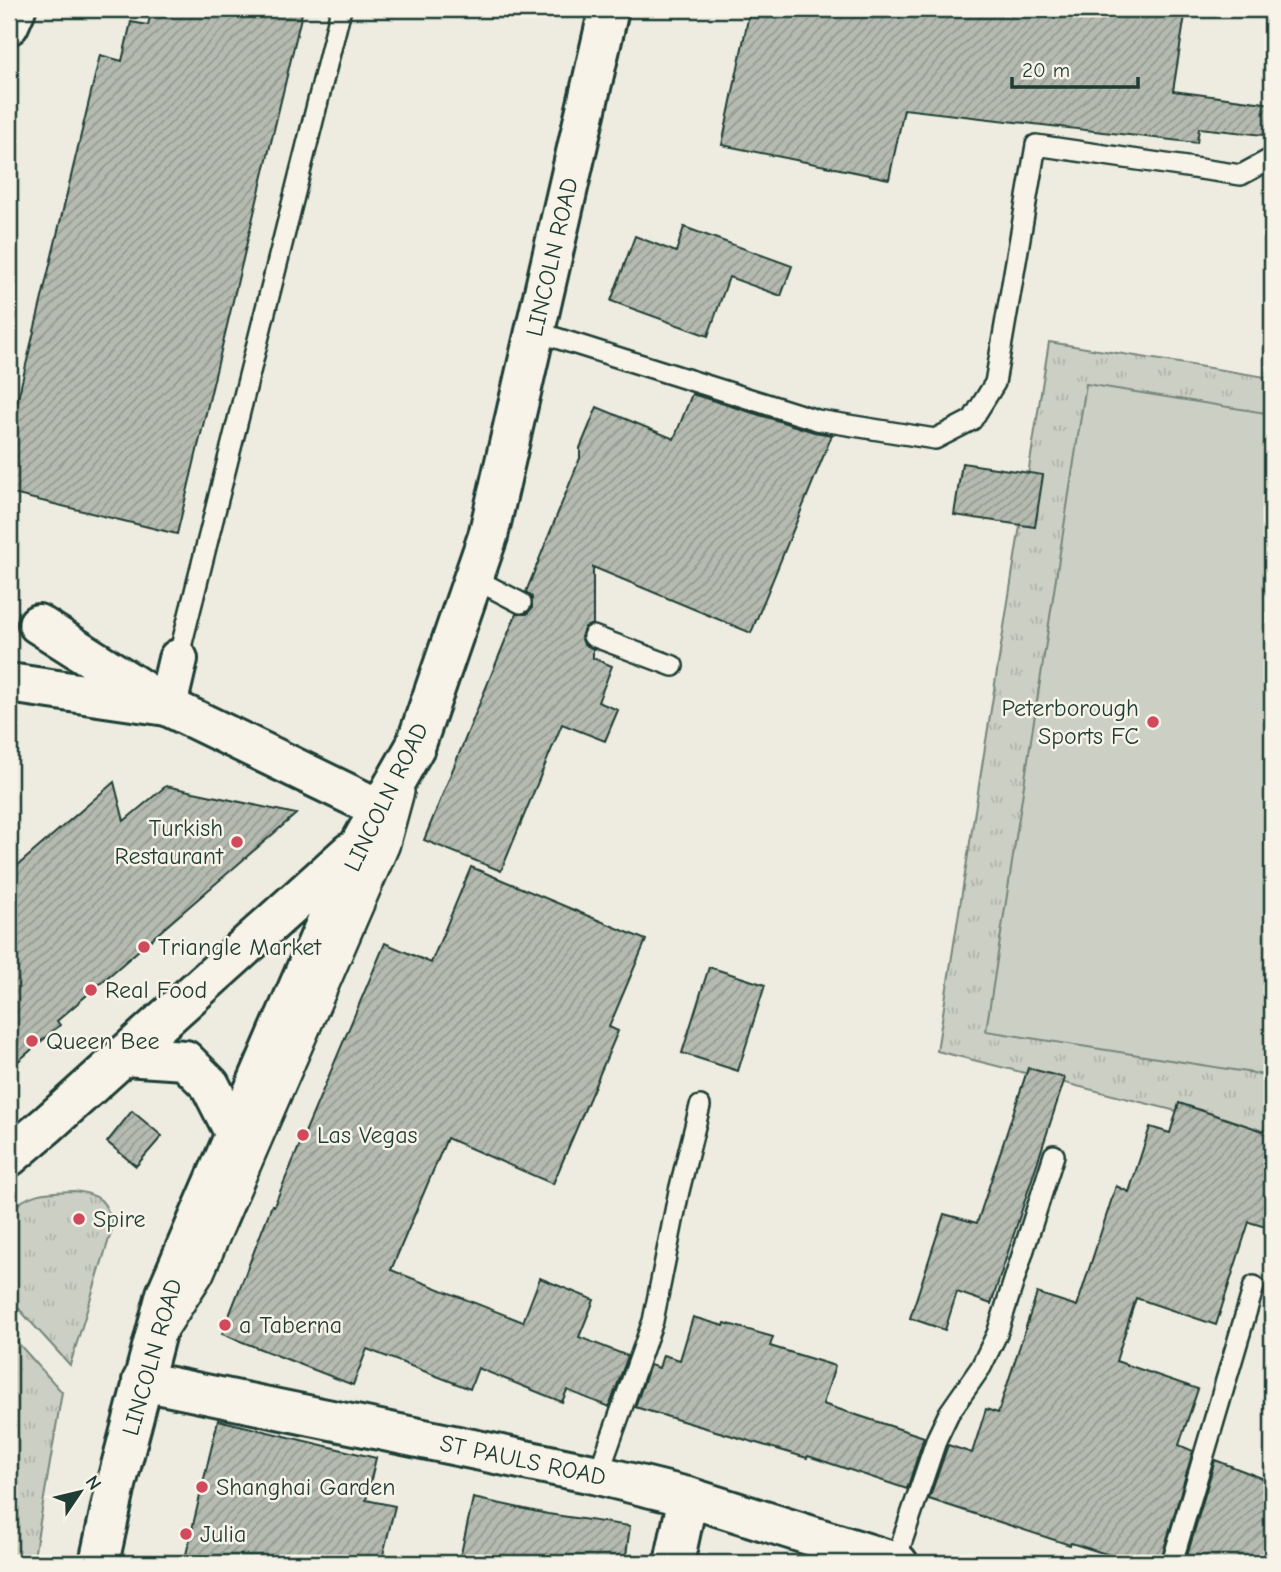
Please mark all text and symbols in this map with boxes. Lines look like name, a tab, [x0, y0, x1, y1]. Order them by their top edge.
scale bar	[1012, 46, 1138, 90]
text: 20 m	[1022, 58, 1070, 82]
street label: LINCOLN ROAD	[520, 175, 584, 339]
place label: Peterborough Sports FC	[1002, 694, 1139, 750]
marker: Peterborough Sports FC	[1145, 714, 1161, 730]
street label: LINCOLN ROAD	[338, 718, 434, 876]
place label: Turkish Restaurant	[115, 814, 224, 870]
marker: Turkish Restaurant	[229, 834, 245, 850]
place label: Triangle Market	[158, 933, 322, 961]
marker: Triangle Market	[136, 939, 152, 955]
place label: Real Food	[105, 976, 207, 1004]
marker: Real Food	[83, 982, 99, 998]
place label: Queen Bee	[46, 1027, 160, 1055]
marker: Queen Bee	[24, 1033, 40, 1049]
place label: Las Vegas	[317, 1121, 418, 1149]
marker: Las Vegas	[295, 1127, 311, 1143]
place label: Spire	[93, 1205, 146, 1233]
marker: Spire	[71, 1211, 87, 1227]
street label: LINCOLN ROAD	[116, 1275, 188, 1439]
place label: a Taberna	[239, 1311, 342, 1339]
marker: a Taberna	[217, 1317, 233, 1333]
street label: ST PAULS ROAD	[438, 1429, 608, 1491]
north arrow	[46, 1456, 116, 1526]
text: N	[81, 1471, 106, 1494]
place label: Shanghai Garden	[216, 1473, 396, 1501]
marker: Shanghai Garden	[194, 1479, 210, 1495]
place label: Julia	[200, 1520, 246, 1548]
marker: Julia	[178, 1526, 194, 1542]

